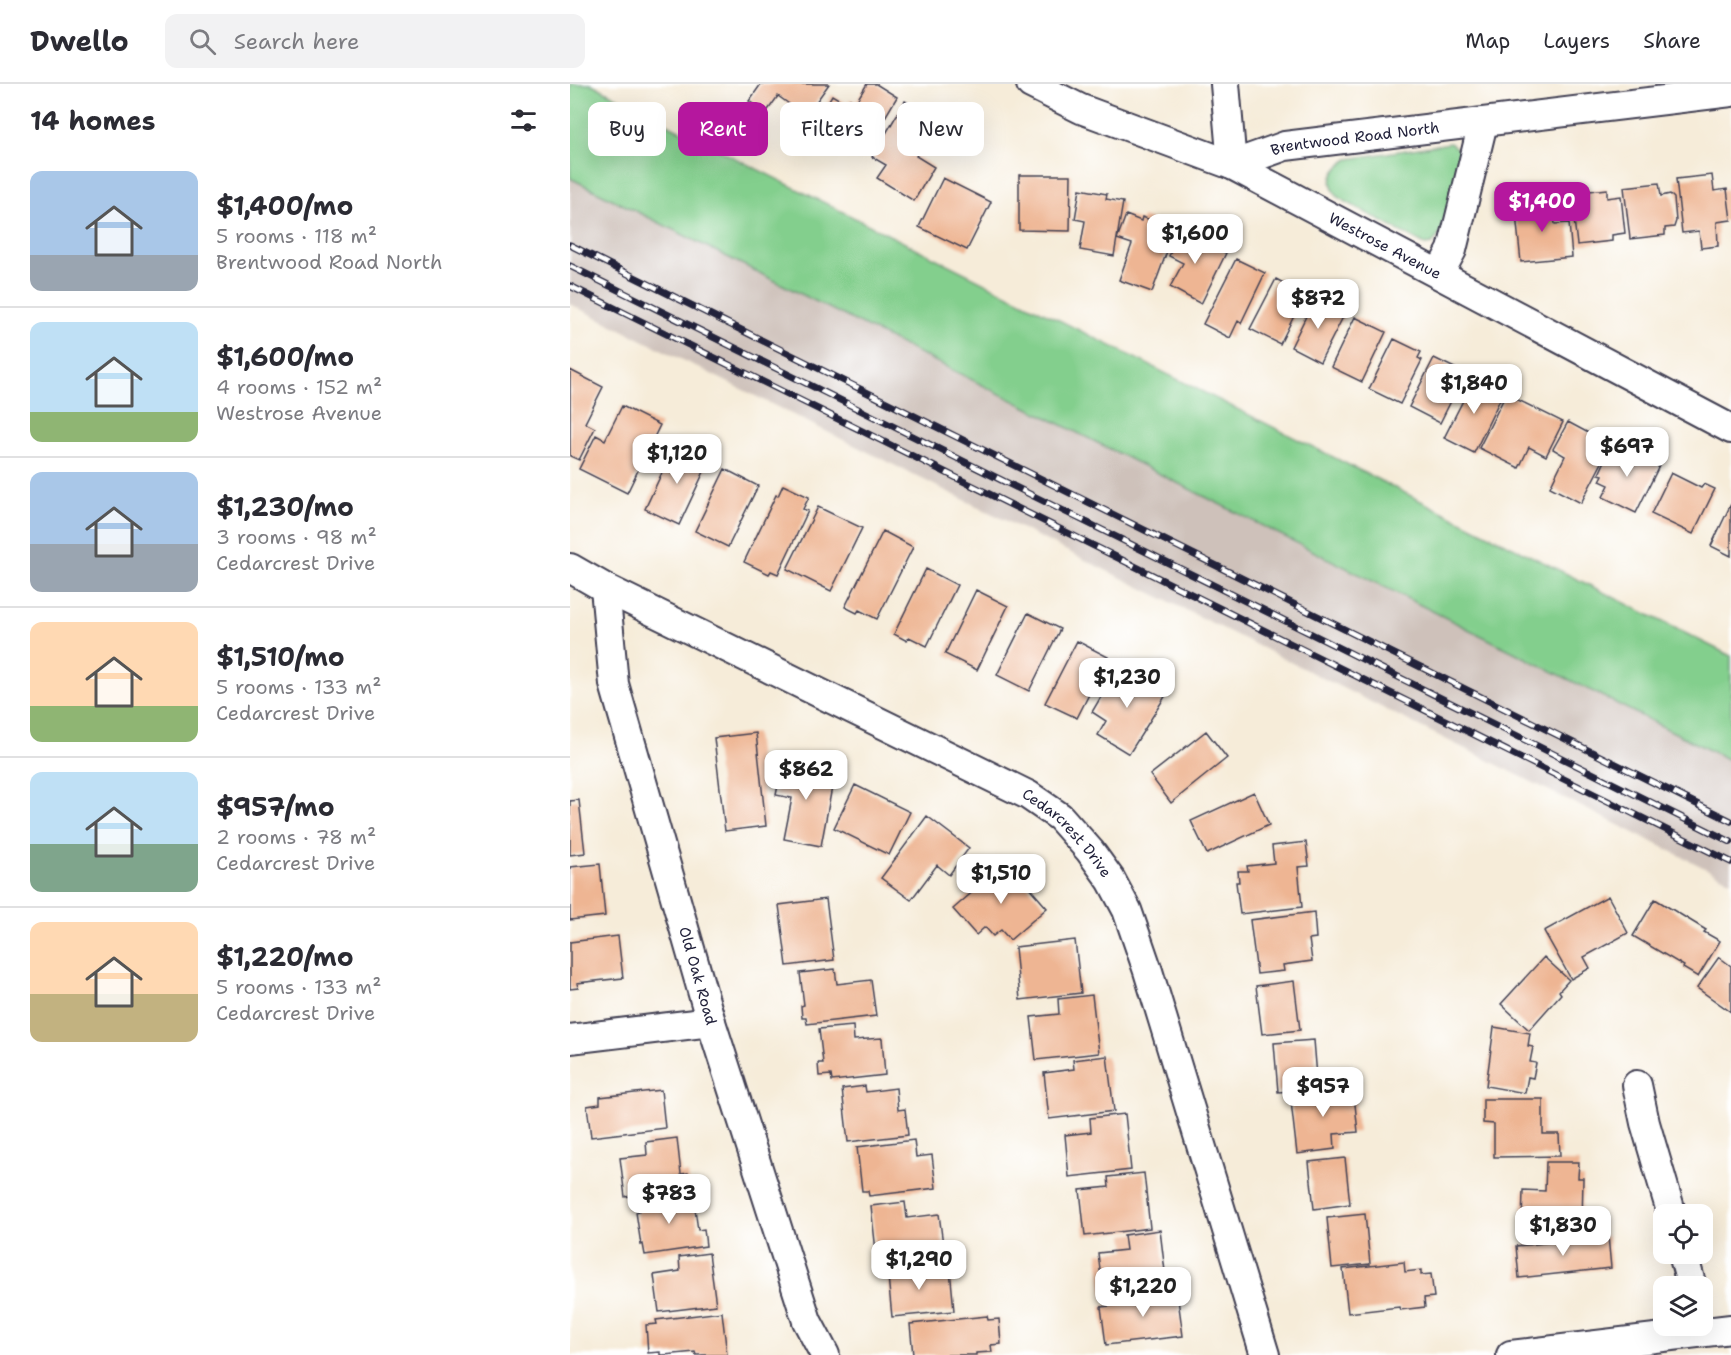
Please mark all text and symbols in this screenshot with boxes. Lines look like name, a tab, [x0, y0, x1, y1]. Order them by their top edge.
search box	[165, 14, 585, 68]
text: Dwello	[30, 22, 129, 60]
icon: search	[186, 25, 219, 58]
text: Search here	[234, 27, 360, 56]
text: Map	[1465, 27, 1510, 55]
text: Layers	[1543, 27, 1610, 55]
text: Share	[1643, 27, 1701, 55]
chip: Buy	[588, 102, 666, 156]
chip: Rent	[678, 102, 768, 156]
chip: Filters	[780, 102, 885, 156]
chip: New	[897, 102, 984, 156]
text: 14 homes	[30, 103, 156, 138]
icon: filters	[507, 104, 540, 137]
street label: Brentwood Road North	[1268, 117, 1440, 160]
pin: $1,400	[1493, 182, 1591, 233]
text: $1,400/mo	[216, 188, 353, 223]
text: $1,400	[1508, 188, 1576, 214]
icon: home	[78, 195, 150, 267]
street label: Westrose Avenue	[1325, 208, 1445, 284]
pin: $1,600	[1146, 214, 1244, 265]
text: $1,600	[1161, 220, 1229, 246]
text: 5 rooms · 118 m²	[216, 223, 377, 249]
text: Brentwood Road North	[216, 249, 443, 275]
pin: $872	[1282, 279, 1354, 330]
text: $872	[1291, 285, 1345, 311]
text: $1,600/mo	[216, 339, 354, 374]
icon: home	[78, 346, 150, 418]
pin: $1,840	[1425, 364, 1523, 415]
text: $1,840	[1440, 370, 1508, 396]
text: 4 rooms · 152 m²	[216, 374, 382, 400]
text: Westrose Avenue	[216, 400, 382, 426]
pin: $697	[1591, 427, 1663, 478]
text: $697	[1600, 433, 1654, 459]
pin: $1,120	[628, 434, 726, 485]
text: $1,120	[647, 440, 707, 466]
text: $1,230/mo	[216, 489, 354, 524]
icon: home	[78, 496, 150, 568]
text: 3 rooms · 98 m²	[216, 524, 377, 550]
text: Cedarcrest Drive	[216, 550, 375, 576]
text: $1,510/mo	[216, 639, 345, 674]
icon: home	[78, 646, 150, 718]
pin: $1,230	[1078, 658, 1176, 709]
text: $1,230	[1093, 664, 1161, 690]
text: 5 rooms · 133 m²	[216, 674, 381, 700]
text: Cedarcrest Drive	[216, 700, 375, 726]
pin: $862	[770, 750, 842, 801]
text: $862	[778, 756, 834, 782]
street label: Cedarcrest Drive	[1019, 784, 1116, 881]
text: $957/mo	[216, 789, 335, 824]
icon: home	[78, 796, 150, 868]
text: 2 rooms · 78 m²	[216, 824, 376, 850]
text: Cedarcrest Drive	[216, 850, 375, 876]
pin: $1,510	[952, 854, 1050, 905]
text: $1,510	[971, 860, 1031, 886]
street label: Old Oak Road	[674, 924, 721, 1028]
text: $1,220/mo	[216, 939, 354, 974]
icon: home	[78, 946, 150, 1018]
text: 5 rooms · 133 m²	[216, 974, 381, 1000]
text: Cedarcrest Drive	[216, 1000, 375, 1026]
pin: $957	[1287, 1067, 1359, 1118]
text: $957	[1296, 1073, 1350, 1099]
pin: $783	[633, 1174, 705, 1225]
text: $783	[642, 1180, 696, 1206]
map controls	[1653, 1204, 1713, 1336]
button: locate	[1653, 1204, 1713, 1264]
pin: $1,830	[1514, 1206, 1612, 1257]
text: $1,830	[1529, 1212, 1597, 1238]
pin: $1,290	[870, 1240, 968, 1291]
text: $1,290	[885, 1246, 953, 1272]
pin: $1,220	[1094, 1267, 1192, 1318]
text: $1,220	[1109, 1273, 1177, 1299]
button: layers	[1653, 1276, 1713, 1336]

